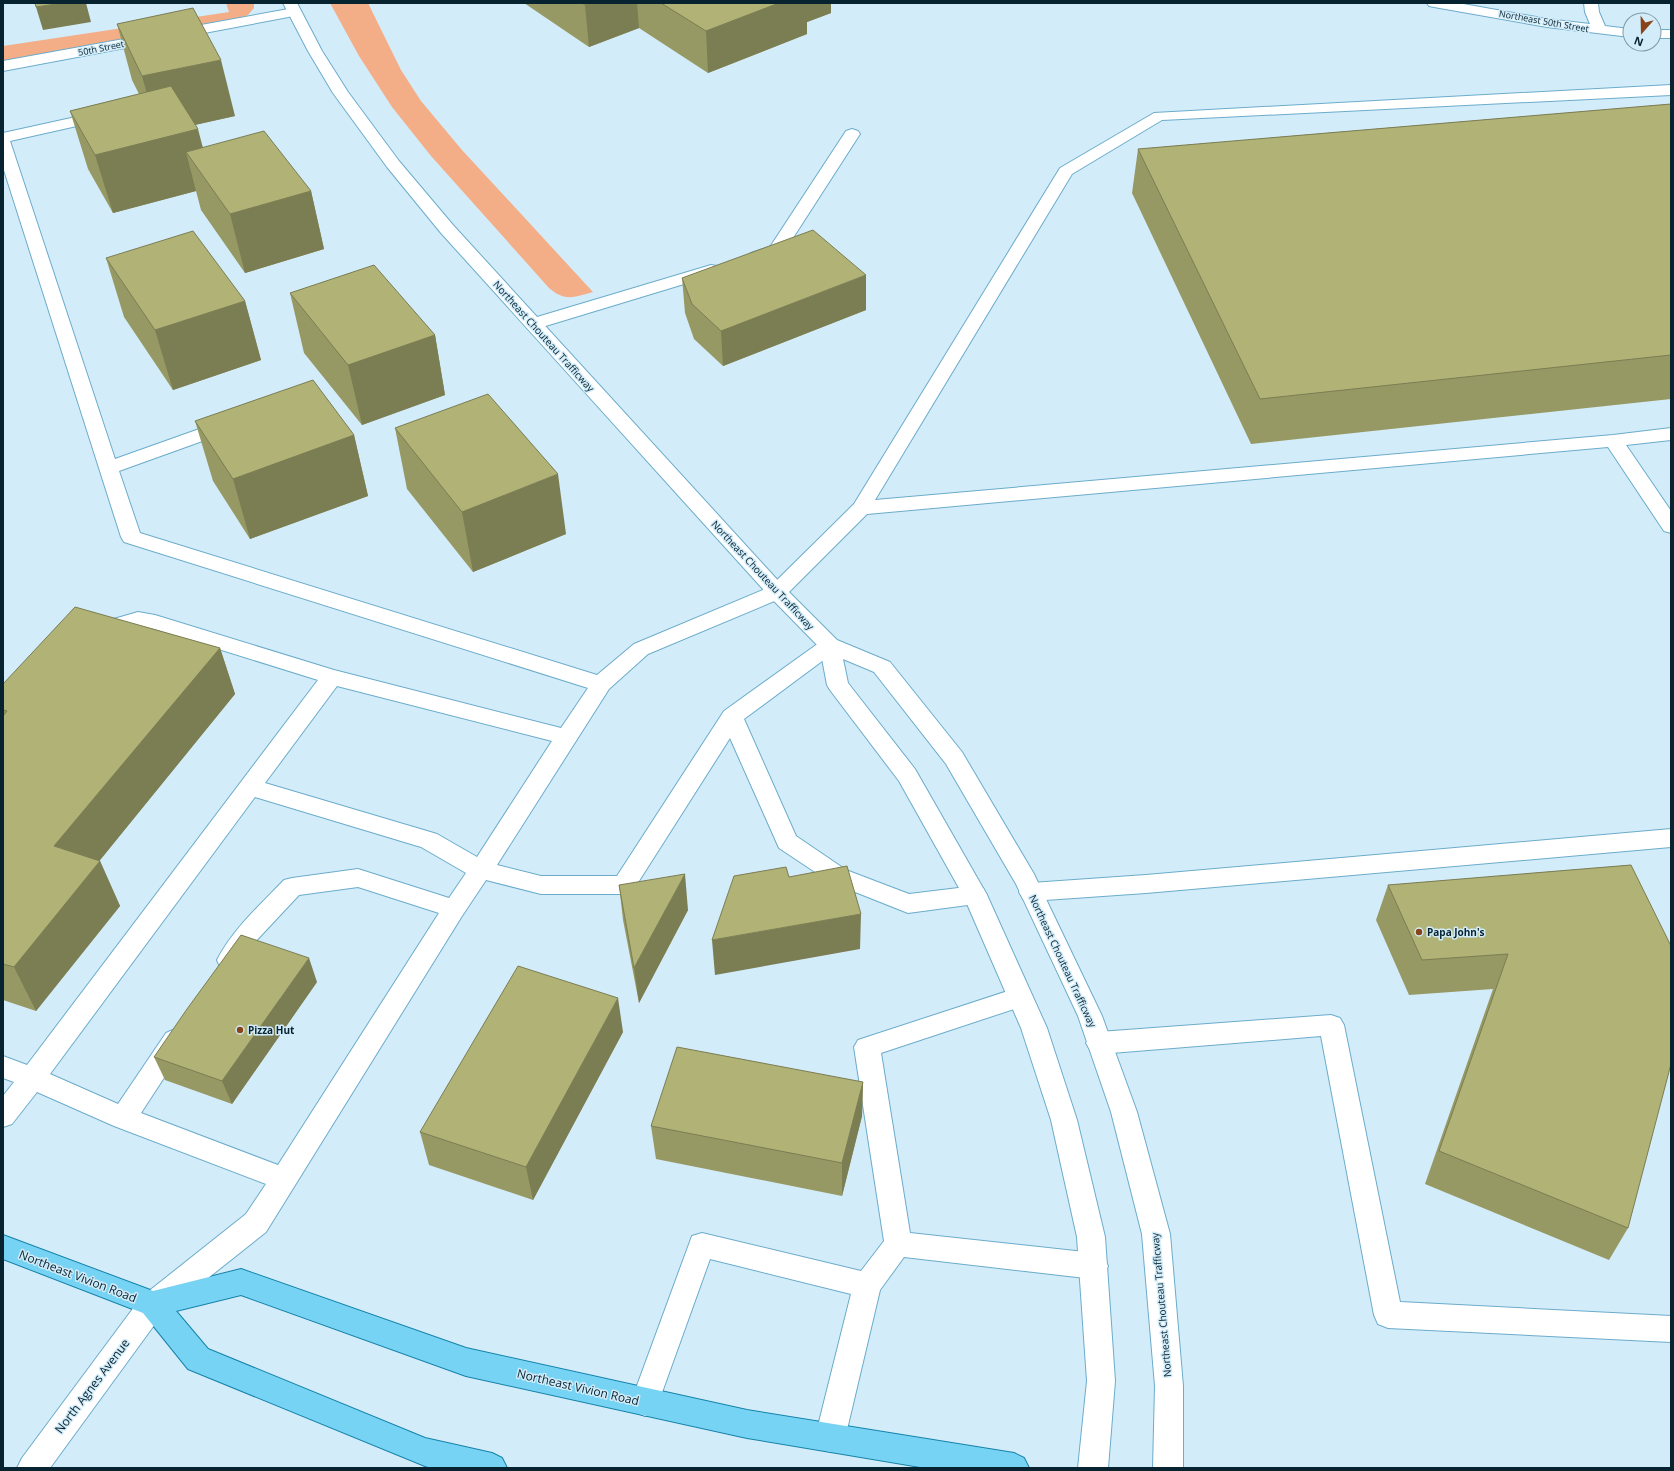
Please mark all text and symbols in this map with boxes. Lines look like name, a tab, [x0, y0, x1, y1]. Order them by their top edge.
street label: Northeast 50th Street	[1498, 7, 1590, 35]
north arrow	[1622, 12, 1662, 52]
text: N	[1632, 33, 1645, 50]
street label: 50th Street	[77, 37, 125, 59]
street label: Northeast Chouteau Trafficway	[490, 277, 598, 395]
street label: Northeast Chouteau Trafficway	[708, 517, 818, 634]
street label: Northeast Chouteau Trafficway	[1026, 892, 1100, 1031]
place label: Papa John's	[1427, 925, 1485, 939]
marker: Papa John's	[1414, 927, 1424, 937]
place label: Pizza Hut	[248, 1023, 295, 1037]
marker: Pizza Hut	[235, 1025, 245, 1035]
street label: Northeast Chouteau Trafficway	[1148, 1231, 1174, 1378]
street label: Northeast Vivion Road	[17, 1246, 139, 1306]
street label: North Agnes Avenue	[51, 1335, 133, 1437]
street label: Northeast Vivion Road	[515, 1365, 641, 1409]

